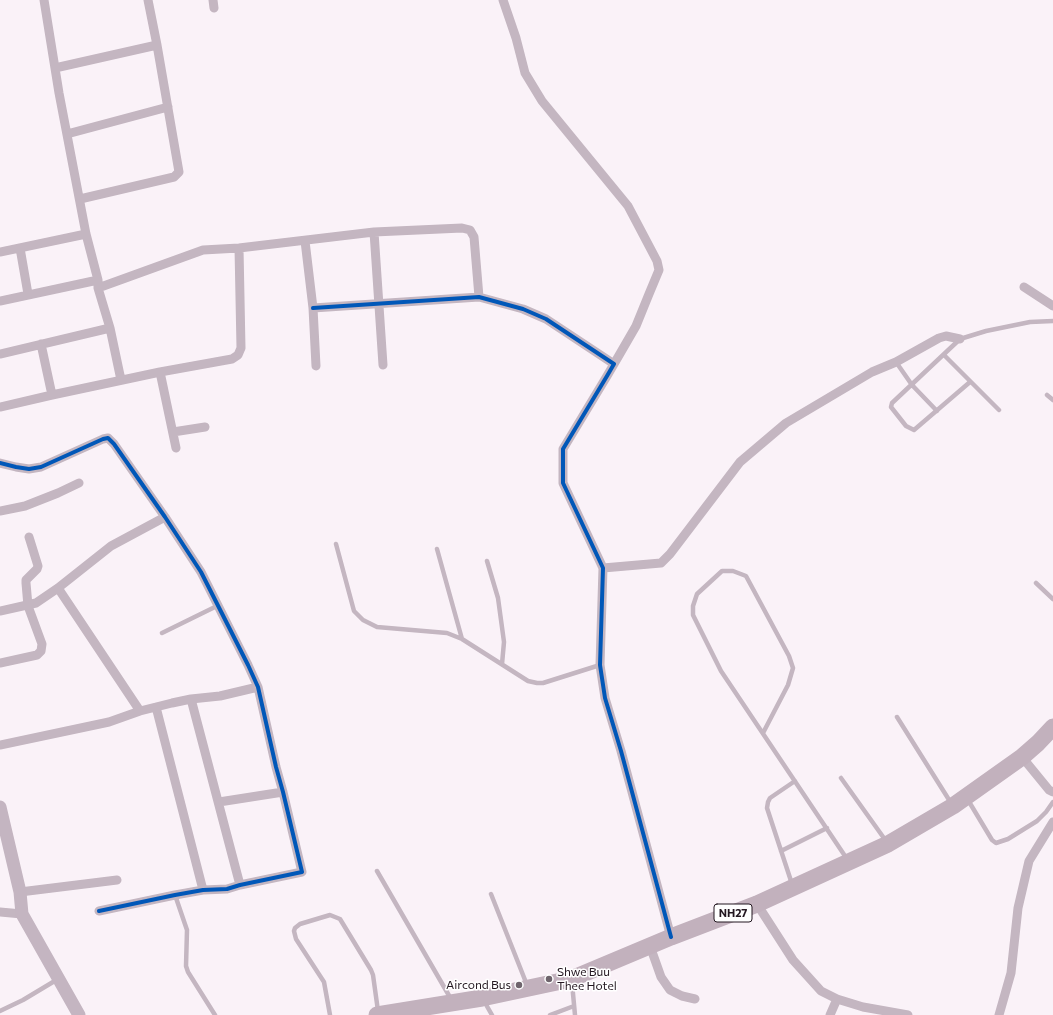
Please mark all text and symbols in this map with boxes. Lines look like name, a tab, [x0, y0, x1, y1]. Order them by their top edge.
road number: NH27	[714, 904, 752, 922]
place label: Shwe Buu Thee Hotel	[557, 965, 617, 993]
marker: Shwe Buu Thee Hotel	[544, 974, 554, 984]
place label: Aircond Bus	[446, 978, 511, 992]
marker: Aircond Bus	[514, 980, 524, 990]

